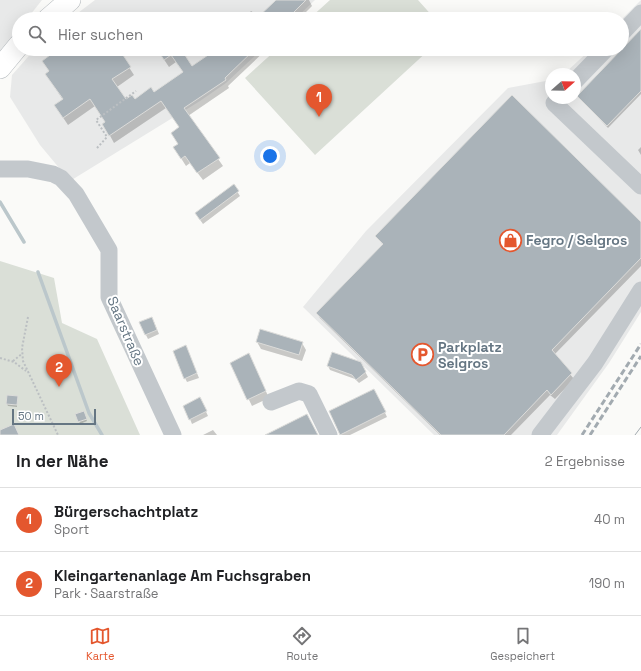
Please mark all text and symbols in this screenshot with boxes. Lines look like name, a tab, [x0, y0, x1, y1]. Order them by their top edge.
search box	[12, 12, 629, 56]
icon: search	[26, 23, 48, 45]
text: Hier suchen	[58, 25, 143, 44]
north arrow	[545, 68, 581, 104]
pin: 1	[306, 84, 332, 117]
your location	[260, 146, 280, 166]
shop icon: Fegro / Selgros	[497, 227, 523, 253]
place label: Fegro / Selgros	[526, 231, 627, 249]
street label: Saarstraße	[103, 294, 149, 368]
place label: Parkplatz Selgros	[438, 338, 502, 372]
parking icon: Parkplatz Selgros	[409, 342, 435, 368]
pin: 2	[46, 354, 72, 387]
scale bar	[12, 407, 96, 426]
text: 50 m	[18, 409, 44, 423]
text: In der Nähe	[16, 450, 108, 472]
text: 2 Ergebnisse	[545, 453, 625, 470]
text: Bürgerschachtplatz	[54, 502, 198, 521]
text: 1	[26, 511, 32, 528]
text: 40 m	[594, 511, 625, 528]
text: Sport	[54, 521, 89, 538]
text: Kleingartenanlage Am Fuchsgraben	[54, 566, 311, 585]
text: 2	[25, 575, 33, 592]
text: 190 m	[589, 575, 625, 592]
text: Park · Saarstraße	[54, 585, 159, 602]
tab: Karte	[86, 625, 115, 663]
tab: Route	[286, 625, 318, 663]
tab: Gespeichert	[490, 625, 555, 663]

